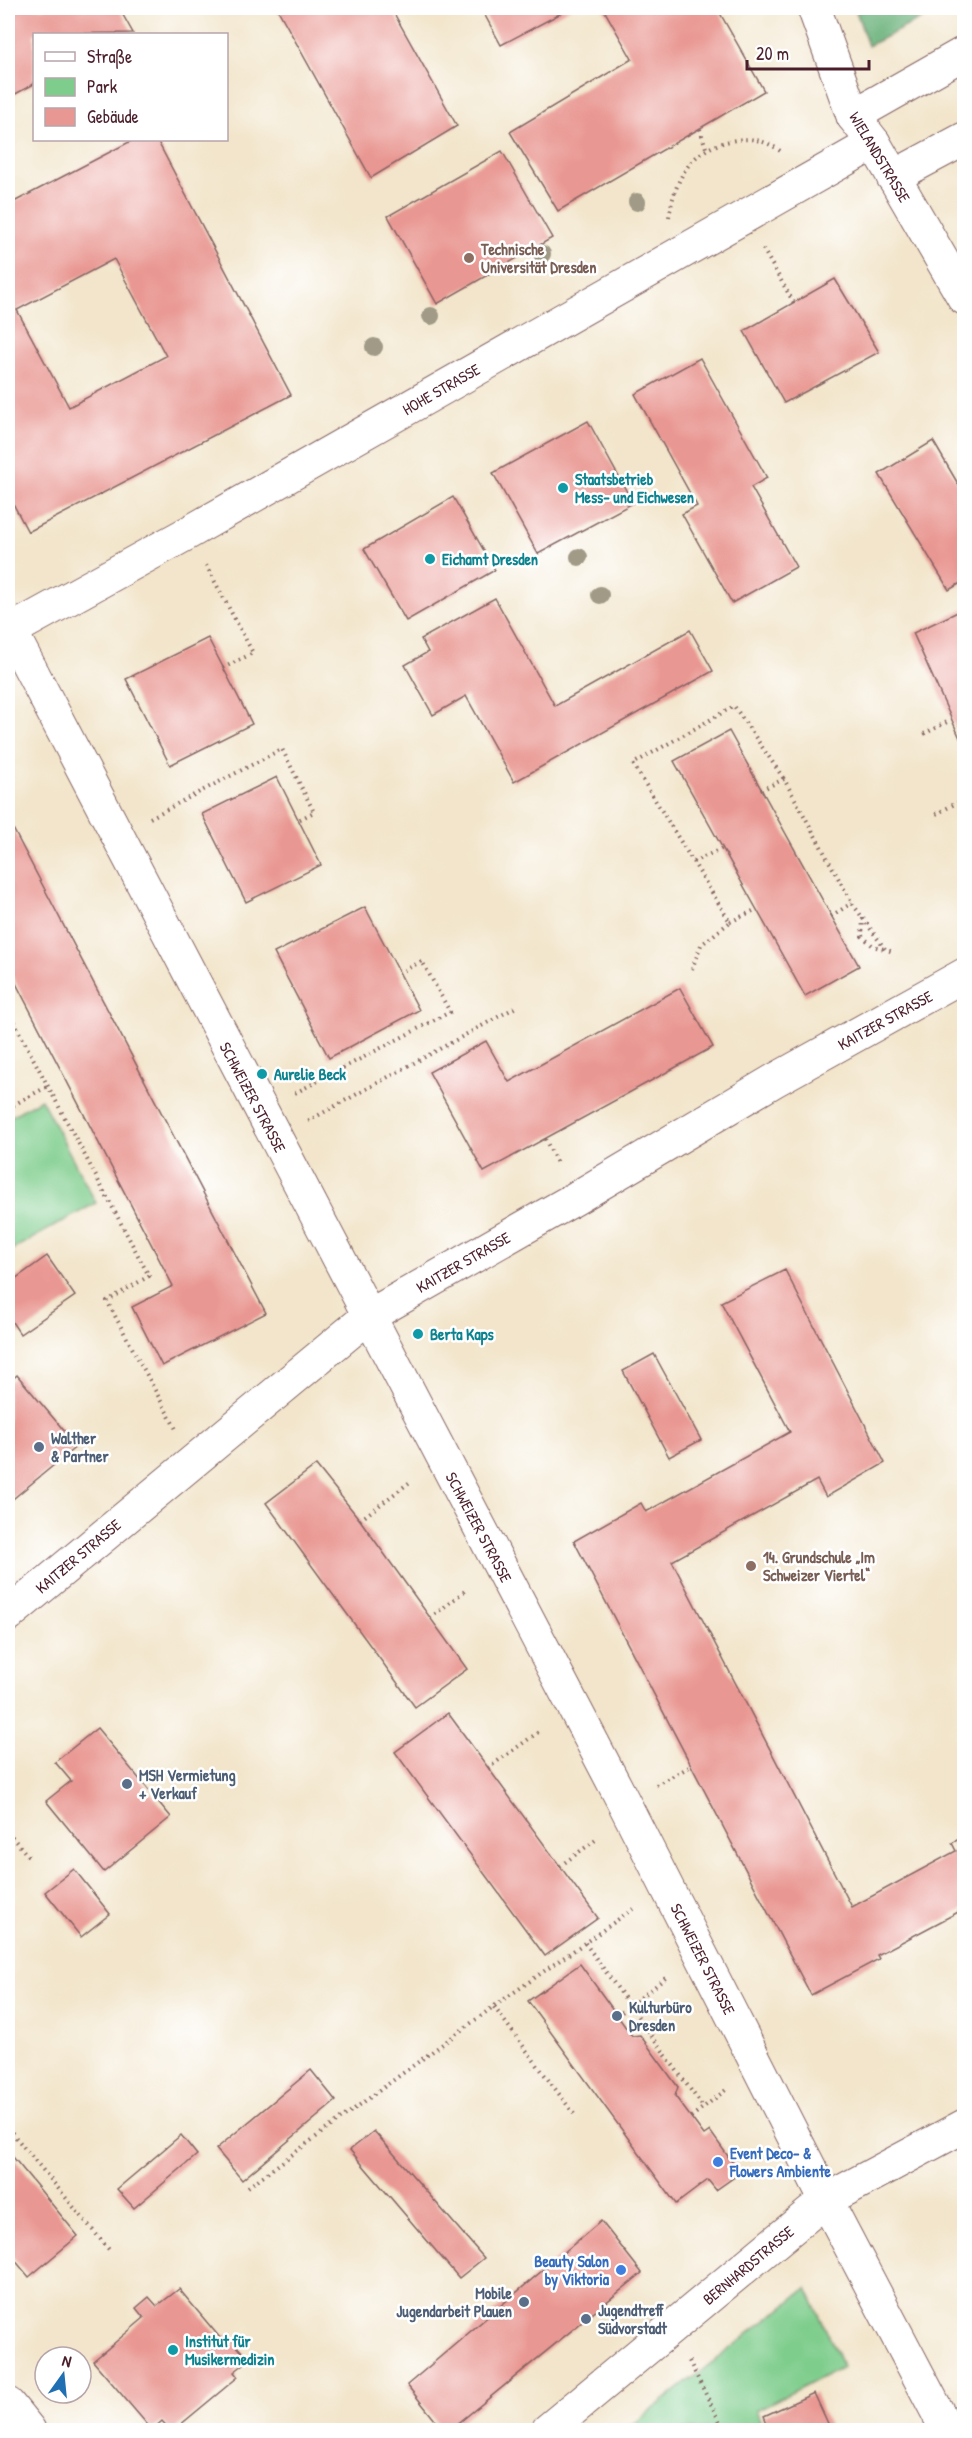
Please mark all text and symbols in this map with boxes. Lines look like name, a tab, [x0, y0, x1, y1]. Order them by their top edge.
legend	[33, 33, 228, 141]
scale bar	[747, 33, 868, 71]
text: 20 m	[756, 41, 789, 66]
text: Straße	[87, 44, 132, 69]
text: Park	[87, 74, 118, 99]
text: Gebäude	[87, 104, 139, 129]
street label: WIELANDSTRASSE	[844, 108, 916, 206]
place label: Technische Universität Dresden	[480, 238, 596, 278]
marker: Technische Universität Dresden	[462, 251, 476, 265]
street label: HOHE STRASSE	[398, 358, 484, 420]
place label: Staatsbetrieb Mess- und Eichwesen	[575, 468, 694, 508]
marker: Staatsbetrieb Mess- und Eichwesen	[556, 481, 570, 495]
place label: Eichamt Dresden	[442, 548, 538, 570]
marker: Eichamt Dresden	[423, 552, 437, 566]
street label: KAITZER STRASSE	[834, 985, 936, 1055]
street label: SCHWEIZER STRASSE	[215, 1038, 291, 1156]
place label: Aurelie Beck	[274, 1063, 346, 1085]
marker: Aurelie Beck	[255, 1067, 269, 1081]
street label: KAITZER STRASSE	[412, 1226, 514, 1298]
place label: Berta Kaps	[430, 1323, 495, 1346]
marker: Berta Kaps	[411, 1327, 425, 1341]
place label: Walther & Partner	[51, 1427, 109, 1467]
marker: Walther & Partner	[32, 1440, 46, 1454]
street label: SCHWEIZER STRASSE	[441, 1468, 517, 1586]
street label: KAITZER STRASSE	[31, 1514, 125, 1598]
place label: 14. Grundschule „Im Schweizer Viertel“	[763, 1546, 875, 1586]
marker: 14. Grundschule „Im Schweizer Viertel“	[744, 1559, 758, 1573]
place label: MSH Vermietung + Verkauf	[139, 1764, 236, 1804]
marker: MSH Vermietung + Verkauf	[120, 1777, 134, 1791]
street label: SCHWEIZER STRASSE	[665, 1900, 741, 2018]
place label: Kulturbüro Dresden	[629, 1996, 692, 2036]
marker: Kulturbüro Dresden	[610, 2009, 624, 2023]
place label: Event Deco- & Flowers Ambiente	[729, 2142, 831, 2182]
marker: Event Deco- & Flowers Ambiente	[711, 2155, 725, 2169]
street label: BERNHARDSTRASSE	[698, 2220, 798, 2310]
place label: Beauty Salon by Viktoria	[534, 2250, 610, 2291]
marker: Beauty Salon by Viktoria	[614, 2263, 628, 2277]
place label: Mobile Jugendarbeit Plauen	[396, 2282, 513, 2323]
marker: Mobile Jugendarbeit Plauen	[517, 2295, 531, 2309]
place label: Jugendtreff Südvorstadt	[598, 2299, 667, 2339]
marker: Jugendtreff Südvorstadt	[579, 2312, 593, 2326]
place label: Institut für Musikermedizin	[185, 2330, 275, 2370]
marker: Institut für Musikermedizin	[166, 2343, 180, 2357]
north arrow	[33, 2345, 93, 2405]
text: N	[60, 2349, 74, 2372]

